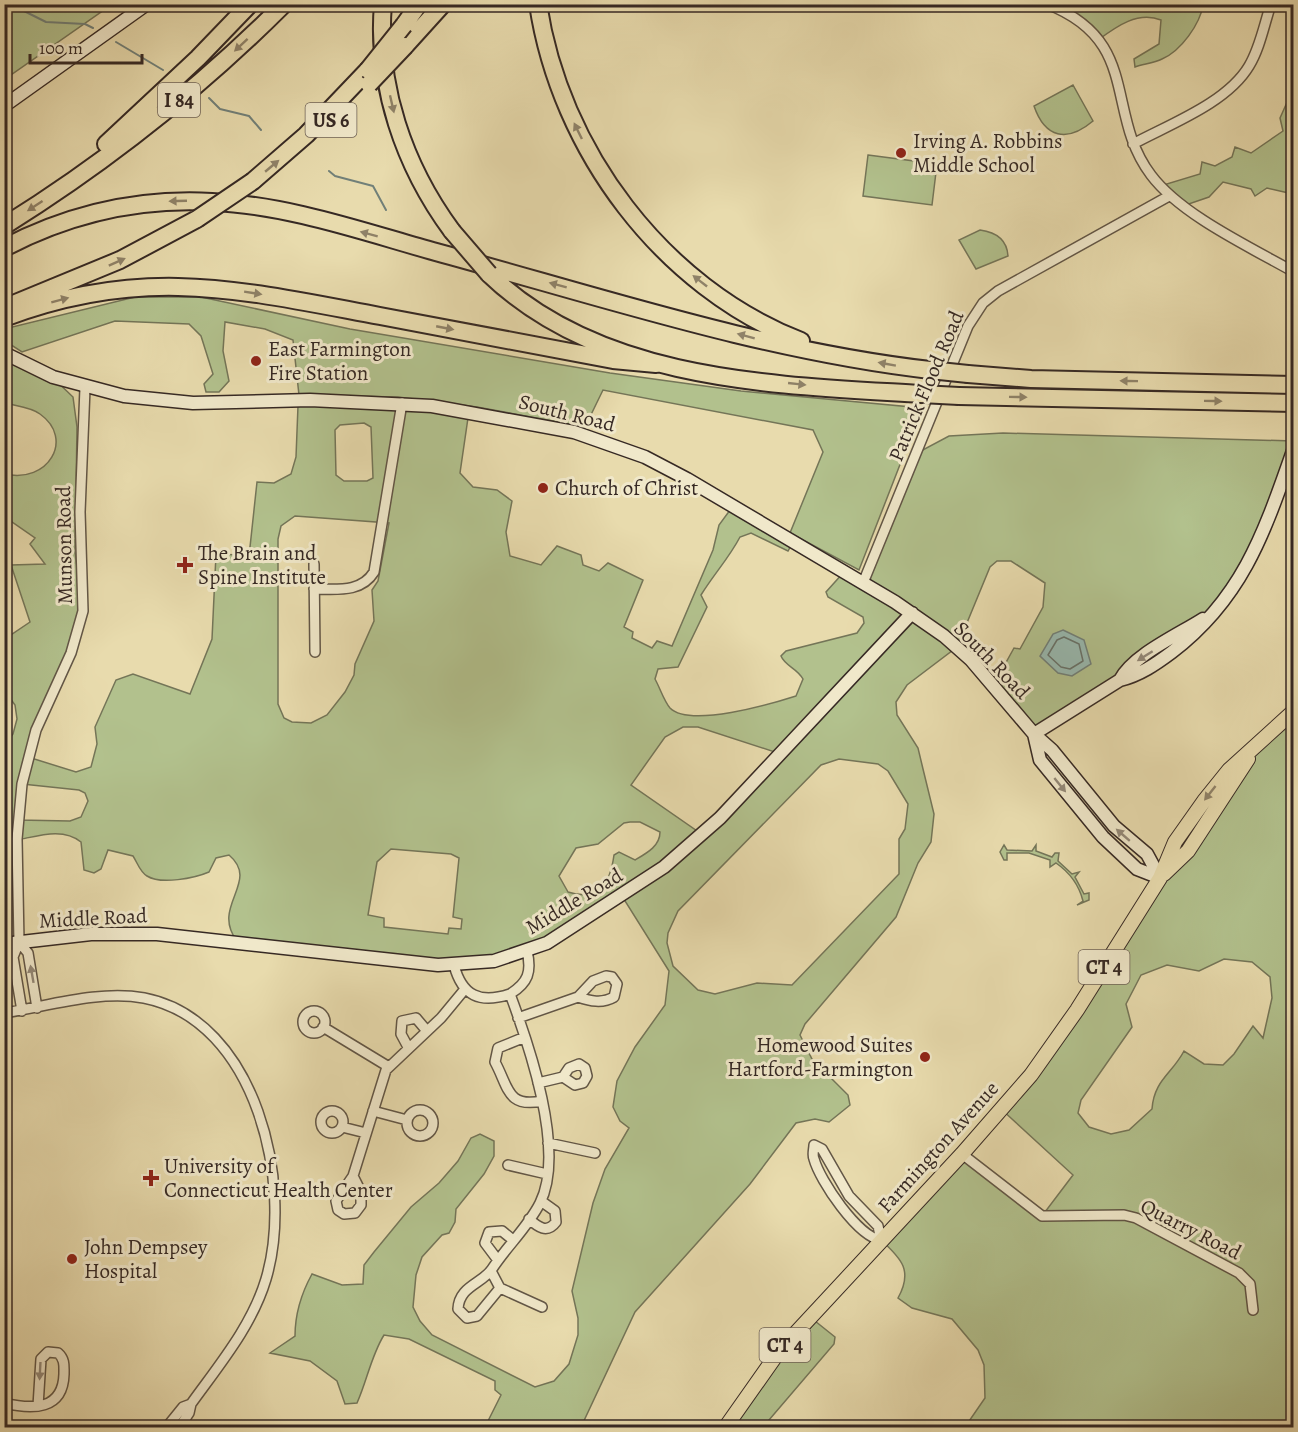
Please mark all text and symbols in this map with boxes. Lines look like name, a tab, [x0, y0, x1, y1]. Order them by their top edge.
scale bar	[30, 27, 142, 65]
text: 100 m	[39, 36, 83, 60]
one-way arrow	[234, 38, 249, 52]
road number: I 84	[158, 83, 200, 117]
one-way arrow	[387, 95, 397, 113]
road number: US 6	[306, 103, 356, 137]
one-way arrow	[573, 123, 583, 140]
place label: Irving A. Robbins Middle School	[913, 127, 1062, 179]
marker: Irving A. Robbins Middle School	[894, 146, 908, 160]
one-way arrow	[264, 160, 279, 173]
one-way arrow	[168, 197, 187, 206]
one-way arrow	[28, 200, 44, 212]
one-way arrow	[360, 228, 379, 238]
one-way arrow	[109, 257, 126, 266]
one-way arrow	[692, 275, 708, 287]
one-way arrow	[548, 279, 567, 289]
one-way arrow	[244, 288, 263, 297]
one-way arrow	[51, 295, 69, 304]
street label: Patrick Flood Road	[882, 306, 971, 466]
one-way arrow	[436, 324, 455, 333]
one-way arrow	[737, 330, 755, 340]
place label: East Farmington Fire Station	[268, 335, 411, 387]
marker: East Farmington Fire Station	[249, 354, 263, 368]
one-way arrow	[877, 359, 896, 368]
one-way arrow	[1120, 376, 1139, 386]
one-way arrow	[787, 379, 806, 389]
street label: South Road	[516, 387, 619, 439]
one-way arrow	[1008, 393, 1027, 402]
one-way arrow	[1203, 397, 1222, 406]
place label: Church of Christ	[555, 474, 698, 502]
marker: Church of Christ	[536, 481, 550, 495]
street label: Munson Road	[49, 485, 79, 605]
place label: The Brain and Spine Institute	[198, 539, 326, 591]
marker: The Brain and Spine Institute	[176, 556, 194, 574]
street label: South Road	[948, 615, 1037, 706]
one-way arrow	[1137, 650, 1153, 661]
one-way arrow	[1054, 777, 1067, 793]
one-way arrow	[1203, 785, 1216, 801]
one-way arrow	[1116, 829, 1131, 842]
street label: Middle Road	[520, 861, 628, 941]
street label: Middle Road	[38, 901, 149, 935]
road number: CT 4	[1078, 950, 1130, 984]
one-way arrow	[27, 964, 36, 983]
place label: Homewood Suites Hartford-Farmington	[727, 1031, 913, 1083]
marker: Homewood Suites Hartford-Farmington	[918, 1050, 932, 1064]
street label: Farmington Avenue	[871, 1075, 1005, 1219]
place label: University of Connecticut Health Center	[164, 1152, 393, 1204]
marker: University of Connecticut Health Center	[142, 1169, 160, 1187]
street label: Quarry Road	[1136, 1192, 1247, 1267]
place label: John Dempsey Hospital	[84, 1233, 208, 1285]
marker: John Dempsey Hospital	[65, 1252, 79, 1266]
road number: CT 4	[760, 1328, 810, 1362]
one-way arrow	[35, 1362, 44, 1381]

